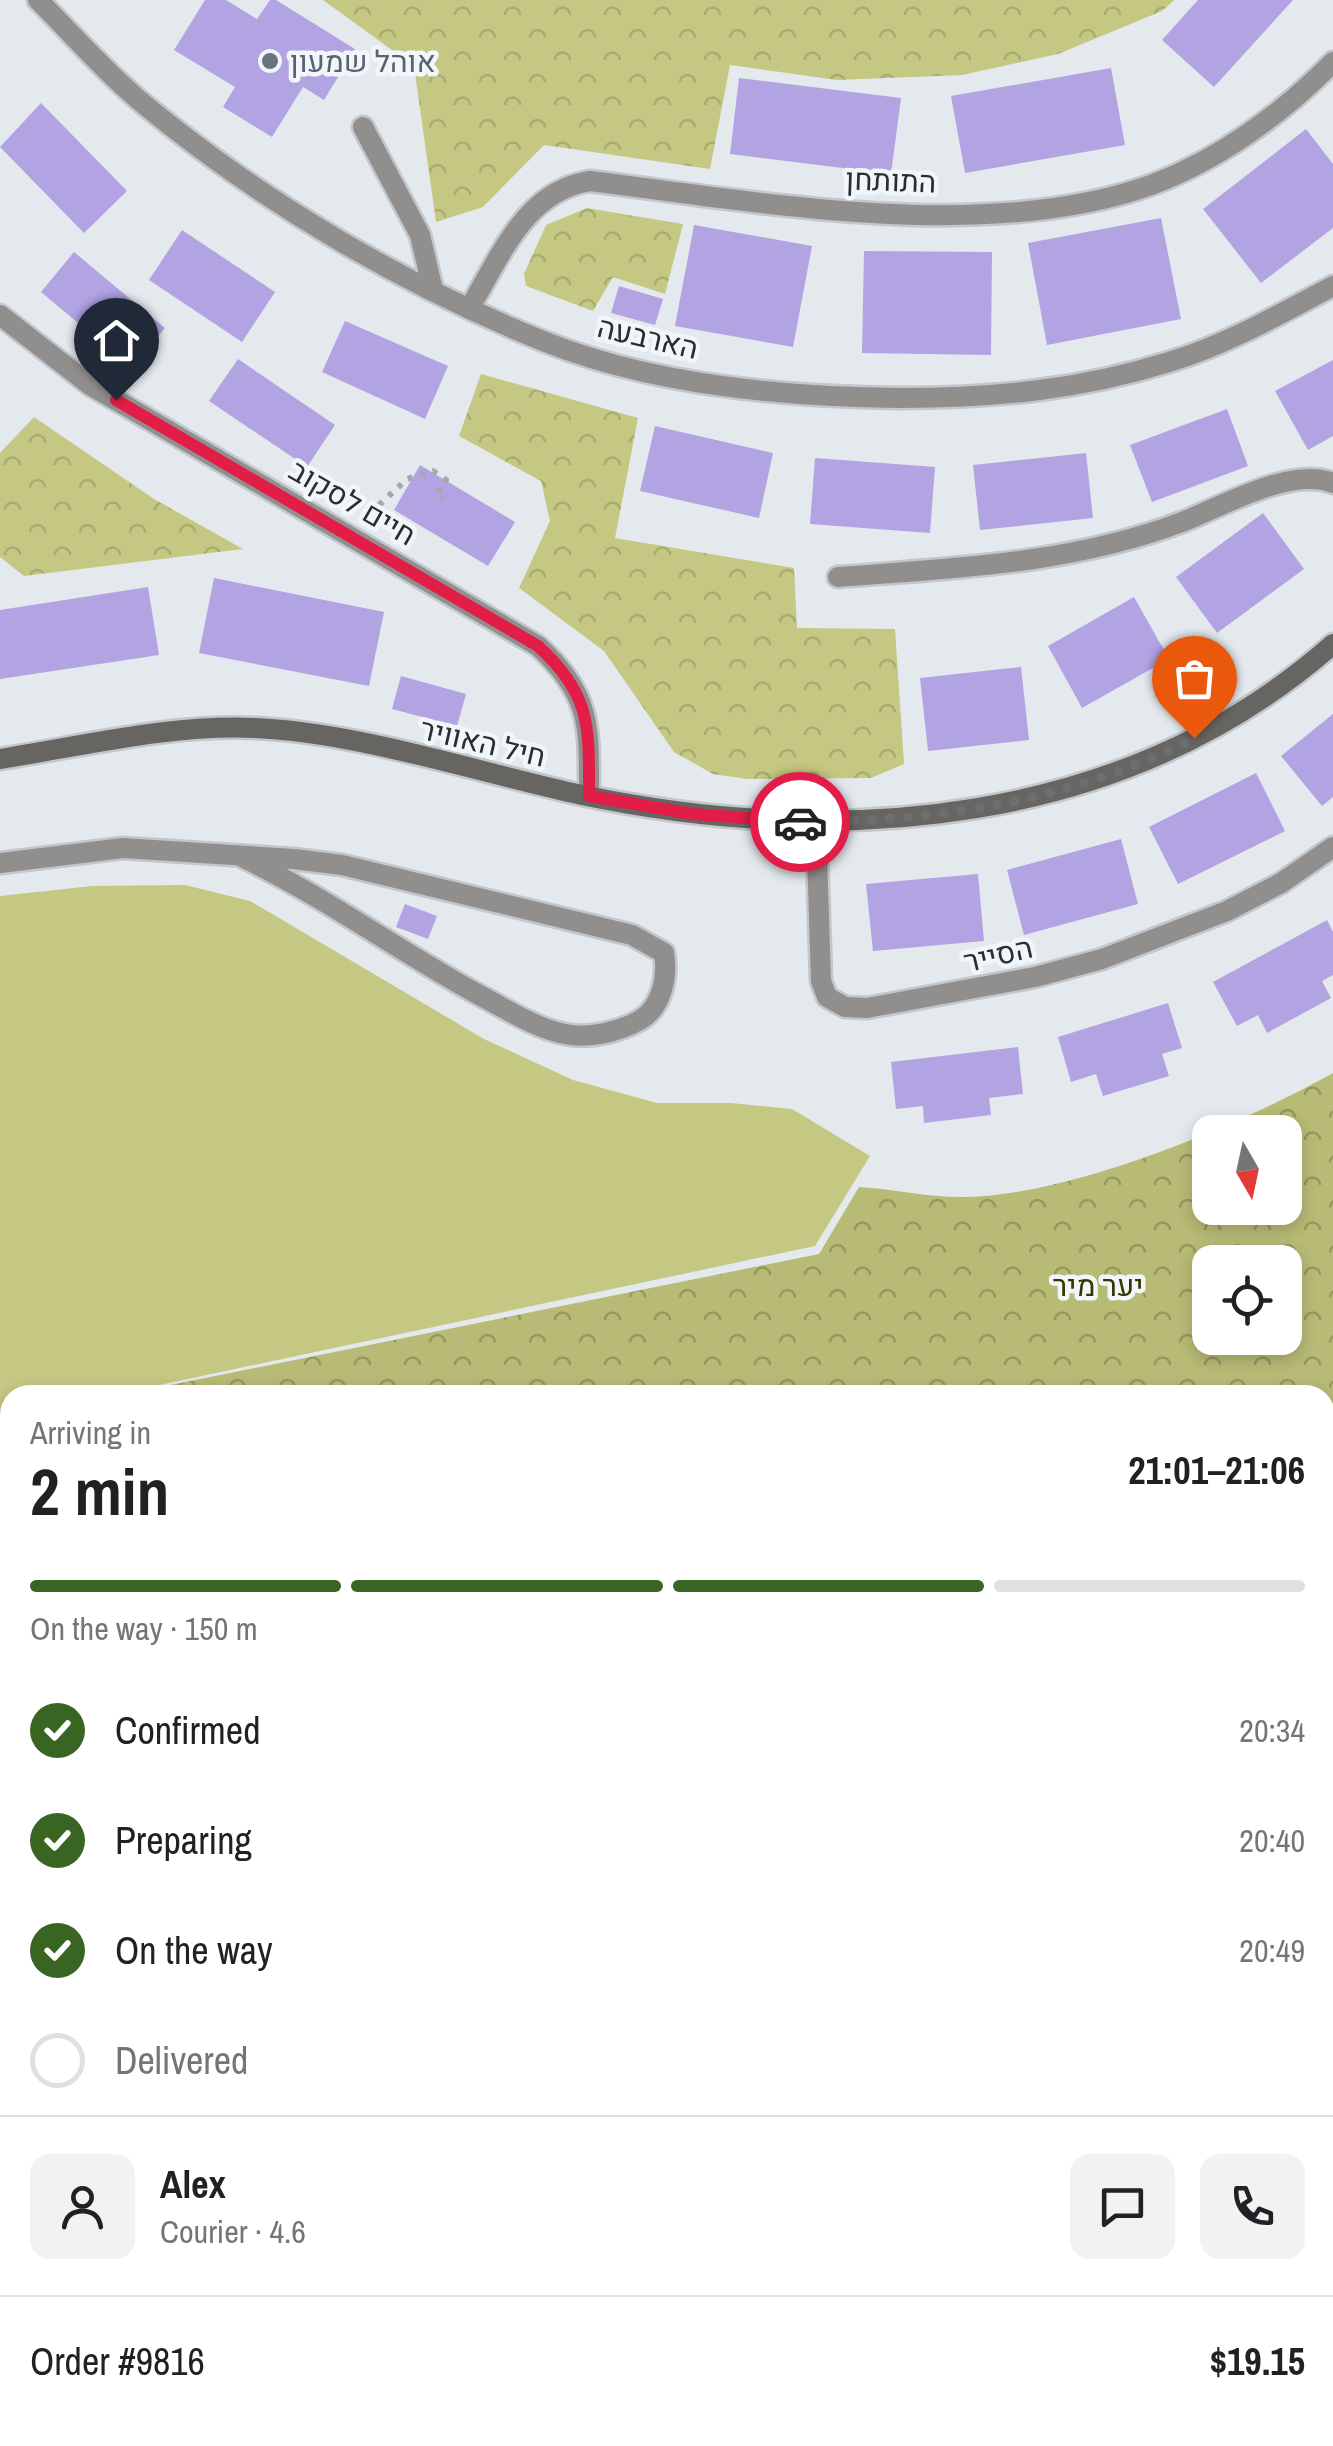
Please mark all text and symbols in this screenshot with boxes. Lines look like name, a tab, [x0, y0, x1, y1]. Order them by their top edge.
place label: אוהל שמעון	[290, 41, 436, 81]
marker: אוהל שמעון	[259, 50, 281, 72]
street label: התותחן	[845, 158, 937, 202]
pin	[74, 298, 159, 401]
street label: הארבעה	[594, 306, 702, 368]
icon: home	[89, 313, 144, 368]
street label: חיים לסקוב	[282, 450, 424, 554]
pin	[1152, 636, 1237, 739]
icon: bag	[1167, 651, 1222, 706]
street label: חיל האוויר	[416, 708, 550, 776]
courier	[750, 772, 850, 872]
icon: car	[773, 795, 828, 850]
street label: הסייר	[960, 927, 1036, 981]
north arrow	[1192, 1115, 1302, 1225]
map controls	[1192, 1115, 1302, 1355]
button: locate	[1192, 1245, 1302, 1355]
park label: יער מיר	[1053, 1265, 1143, 1305]
text: Arriving in	[30, 1411, 151, 1454]
text: 21:01–21:06	[1128, 1445, 1305, 1496]
text: 2 min	[30, 1448, 169, 1535]
text: On the way · 150 m	[30, 1607, 258, 1650]
icon: check	[30, 1703, 85, 1758]
text: Confirmed	[115, 1705, 260, 1756]
text: 20:34	[1239, 1709, 1305, 1752]
icon: check	[30, 1813, 85, 1868]
text: Preparing	[115, 1815, 252, 1866]
text: 20:40	[1239, 1819, 1305, 1862]
icon: check	[30, 1923, 85, 1978]
text: On the way	[115, 1925, 273, 1976]
text: 20:49	[1239, 1929, 1305, 1972]
text: Delivered	[115, 2035, 248, 2086]
button: person	[30, 2154, 135, 2259]
button: chat	[1070, 2154, 1175, 2259]
button: phone	[1200, 2154, 1305, 2259]
text: Alex	[160, 2159, 226, 2210]
text: Courier · 4.6	[160, 2210, 306, 2253]
text: Order #9816	[30, 2336, 205, 2387]
text: $19.15	[1210, 2336, 1305, 2387]

